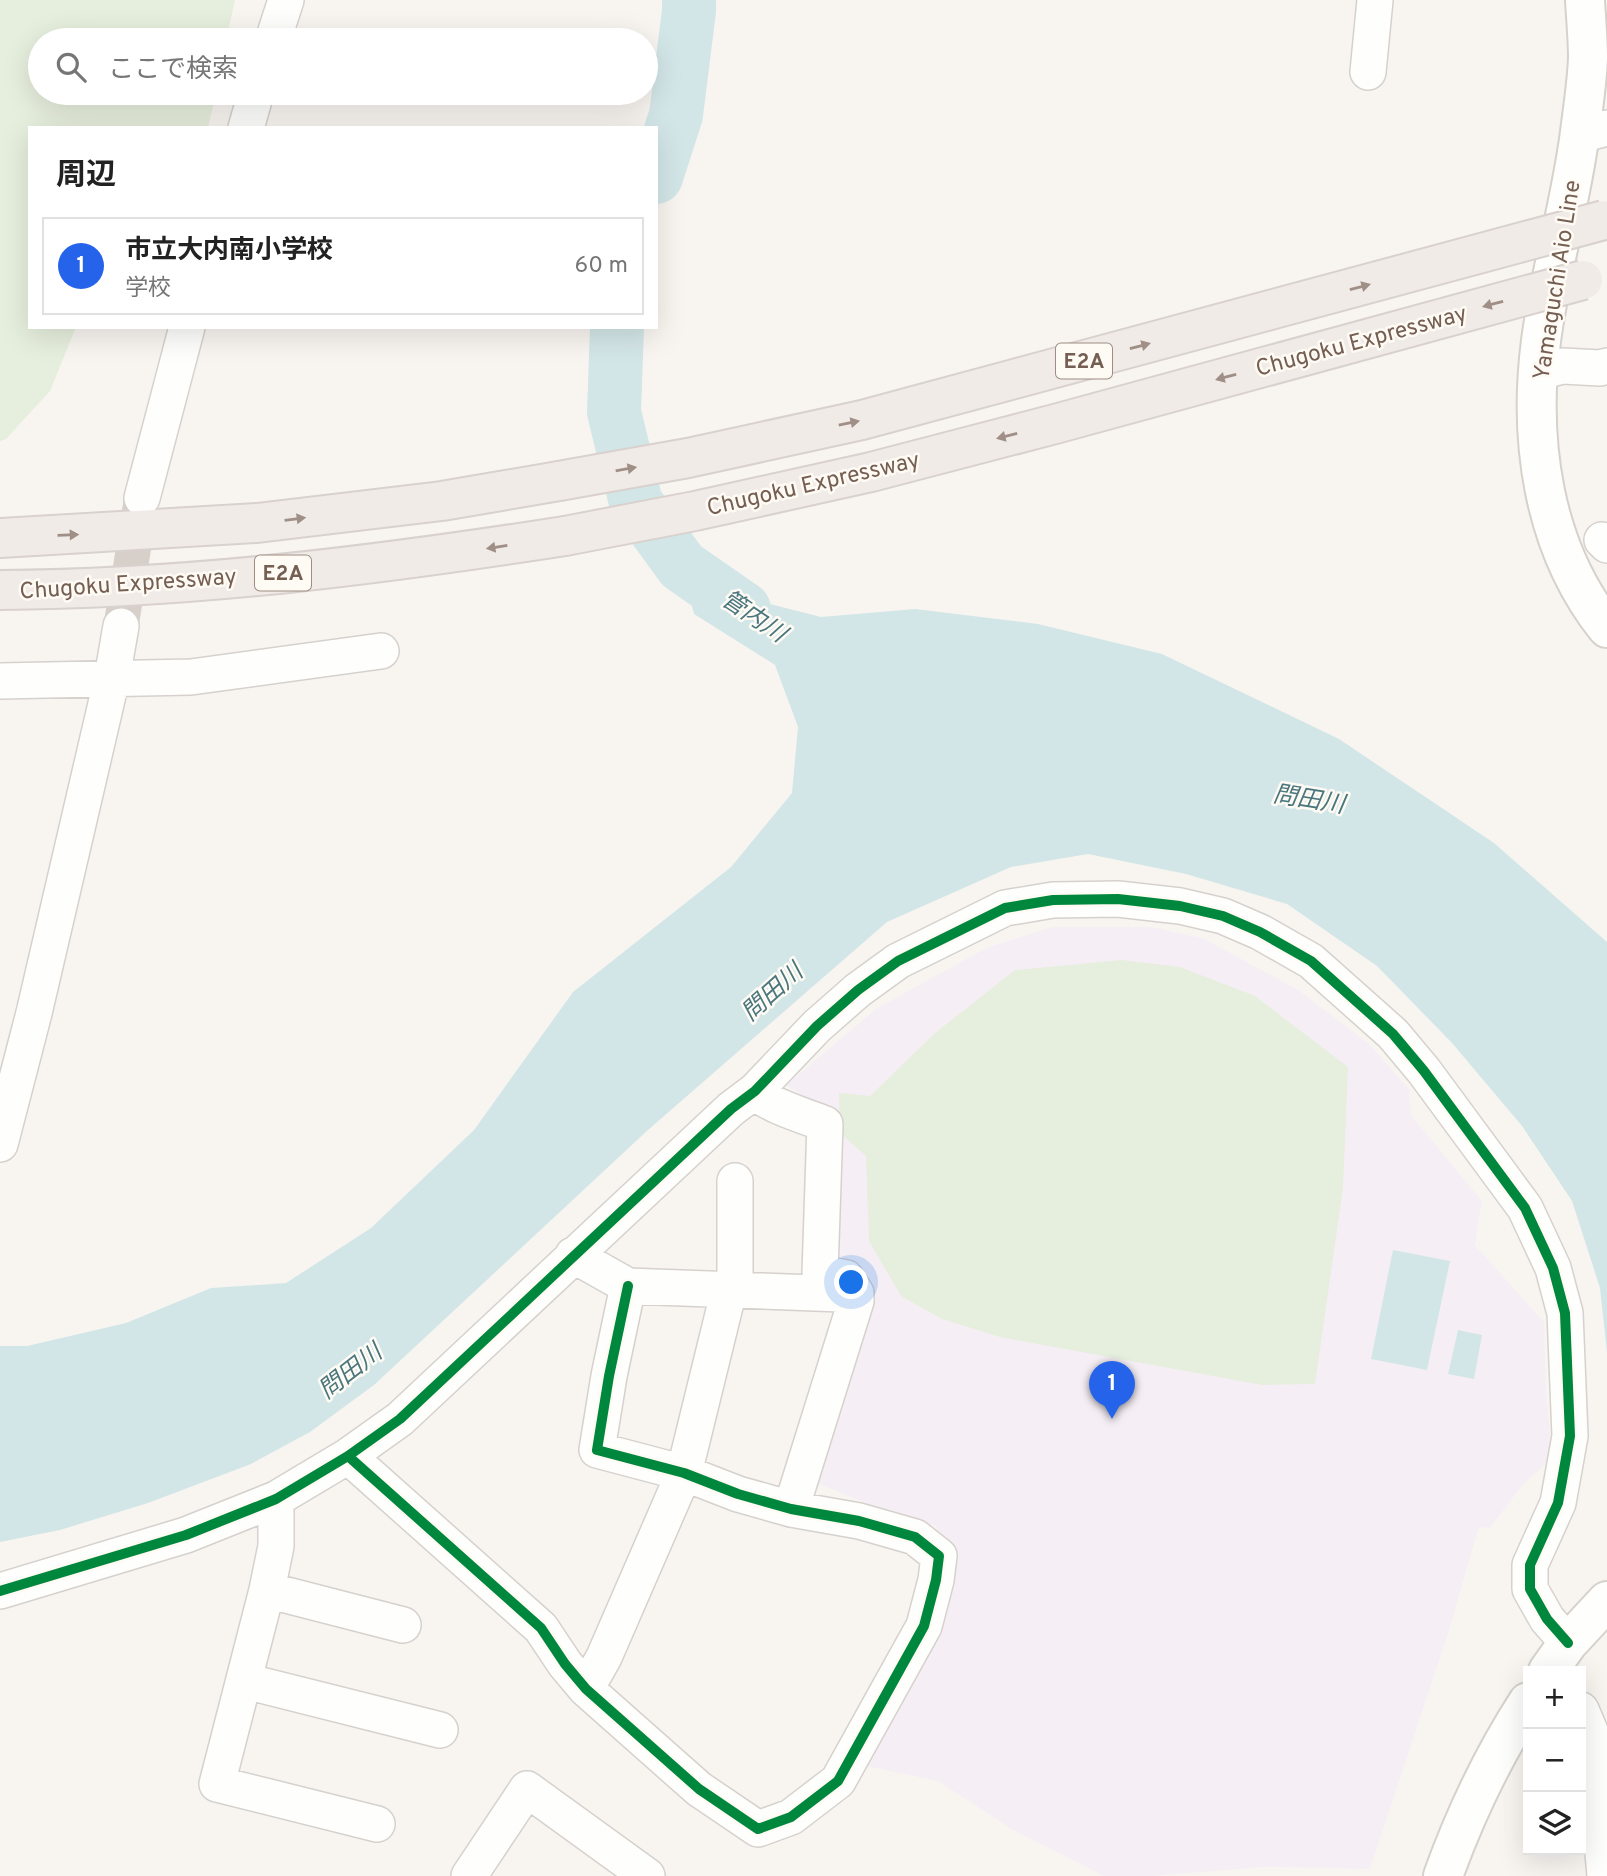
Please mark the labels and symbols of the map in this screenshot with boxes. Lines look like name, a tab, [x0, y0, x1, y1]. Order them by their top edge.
street label: Yamaguchi Aio Line	[1528, 178, 1589, 383]
one-way arrow	[1349, 281, 1371, 292]
one-way arrow	[1482, 299, 1503, 309]
street label: Chugoku Expressway	[1253, 300, 1470, 385]
one-way arrow	[1129, 340, 1151, 351]
road number: E2A	[1056, 344, 1112, 378]
one-way arrow	[1216, 372, 1237, 382]
one-way arrow	[838, 418, 860, 429]
one-way arrow	[996, 432, 1017, 442]
street label: Chugoku Expressway	[704, 447, 923, 524]
one-way arrow	[615, 463, 637, 474]
one-way arrow	[284, 513, 306, 524]
one-way arrow	[57, 530, 79, 541]
one-way arrow	[486, 541, 508, 552]
road number: E2A	[255, 556, 311, 590]
street label: Chugoku Expressway	[19, 563, 238, 608]
water label: 管内川	[715, 585, 794, 652]
water label: 問田川	[1271, 781, 1350, 822]
water label: 問田川	[737, 956, 812, 1029]
your location	[834, 1265, 868, 1299]
water label: 問田川	[314, 1337, 391, 1407]
pin: 1	[1089, 1361, 1135, 1419]

